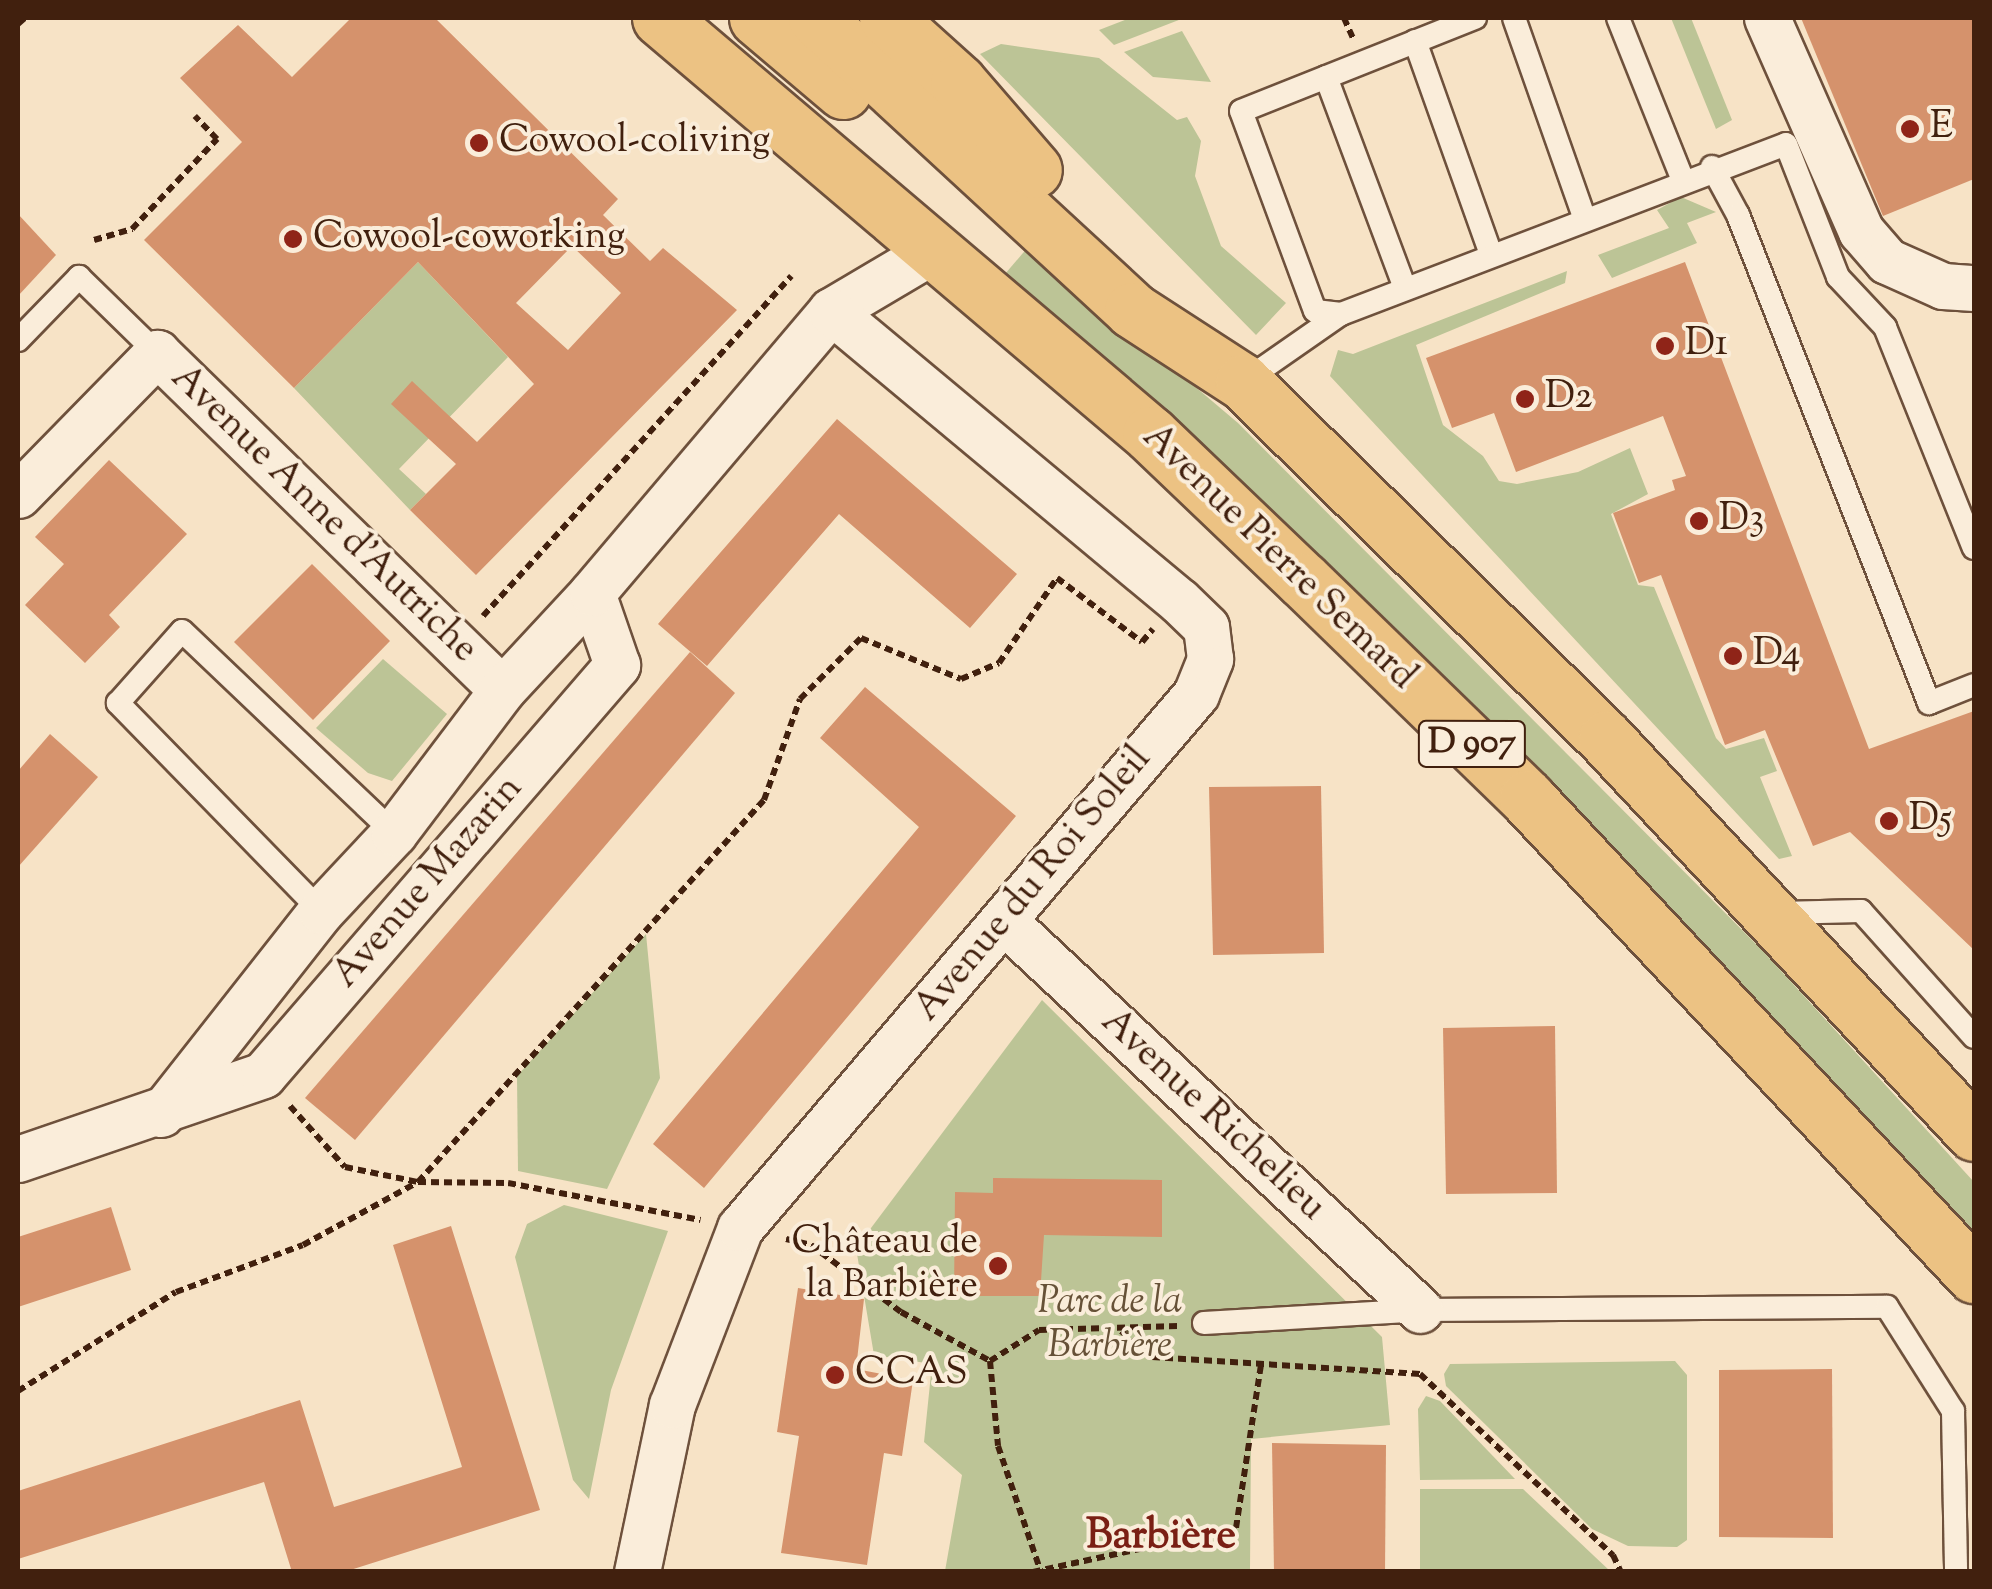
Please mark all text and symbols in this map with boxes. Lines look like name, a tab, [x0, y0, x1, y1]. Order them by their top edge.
place label: E	[1930, 106, 1953, 152]
marker: E	[1899, 118, 1921, 140]
place label: Cowool-coliving	[499, 120, 770, 166]
marker: Cowool-coliving	[468, 132, 490, 154]
place label: Cowool-coworking	[313, 216, 625, 262]
marker: Cowool-coworking	[282, 228, 304, 250]
place label: D1	[1685, 323, 1728, 369]
marker: D1	[1654, 335, 1676, 357]
street label: Avenue Anne d'Autriche	[160, 357, 486, 673]
place label: D2	[1545, 376, 1592, 422]
marker: D2	[1514, 388, 1536, 410]
street label: Avenue Pierre Semard	[1132, 416, 1424, 700]
place label: D3	[1719, 498, 1764, 544]
marker: D3	[1688, 510, 1710, 532]
place label: D4	[1753, 633, 1800, 679]
marker: D4	[1722, 645, 1744, 667]
road number: D 907	[1417, 714, 1527, 774]
street label: Avenue du Roi Soleil	[906, 738, 1162, 1032]
street label: Avenue Mazarin	[324, 768, 534, 998]
place label: D5	[1909, 798, 1952, 844]
marker: D5	[1878, 810, 1900, 832]
street label: Avenue Richelieu	[1090, 1000, 1334, 1232]
place label: Château de la Barbière	[791, 1221, 978, 1310]
marker: Château de la Barbière	[987, 1255, 1009, 1277]
park label: Parc de la Barbière	[1038, 1281, 1182, 1370]
place label: CCAS	[855, 1352, 968, 1398]
marker: CCAS	[824, 1364, 846, 1386]
district label: Barbière	[1086, 1512, 1236, 1562]

